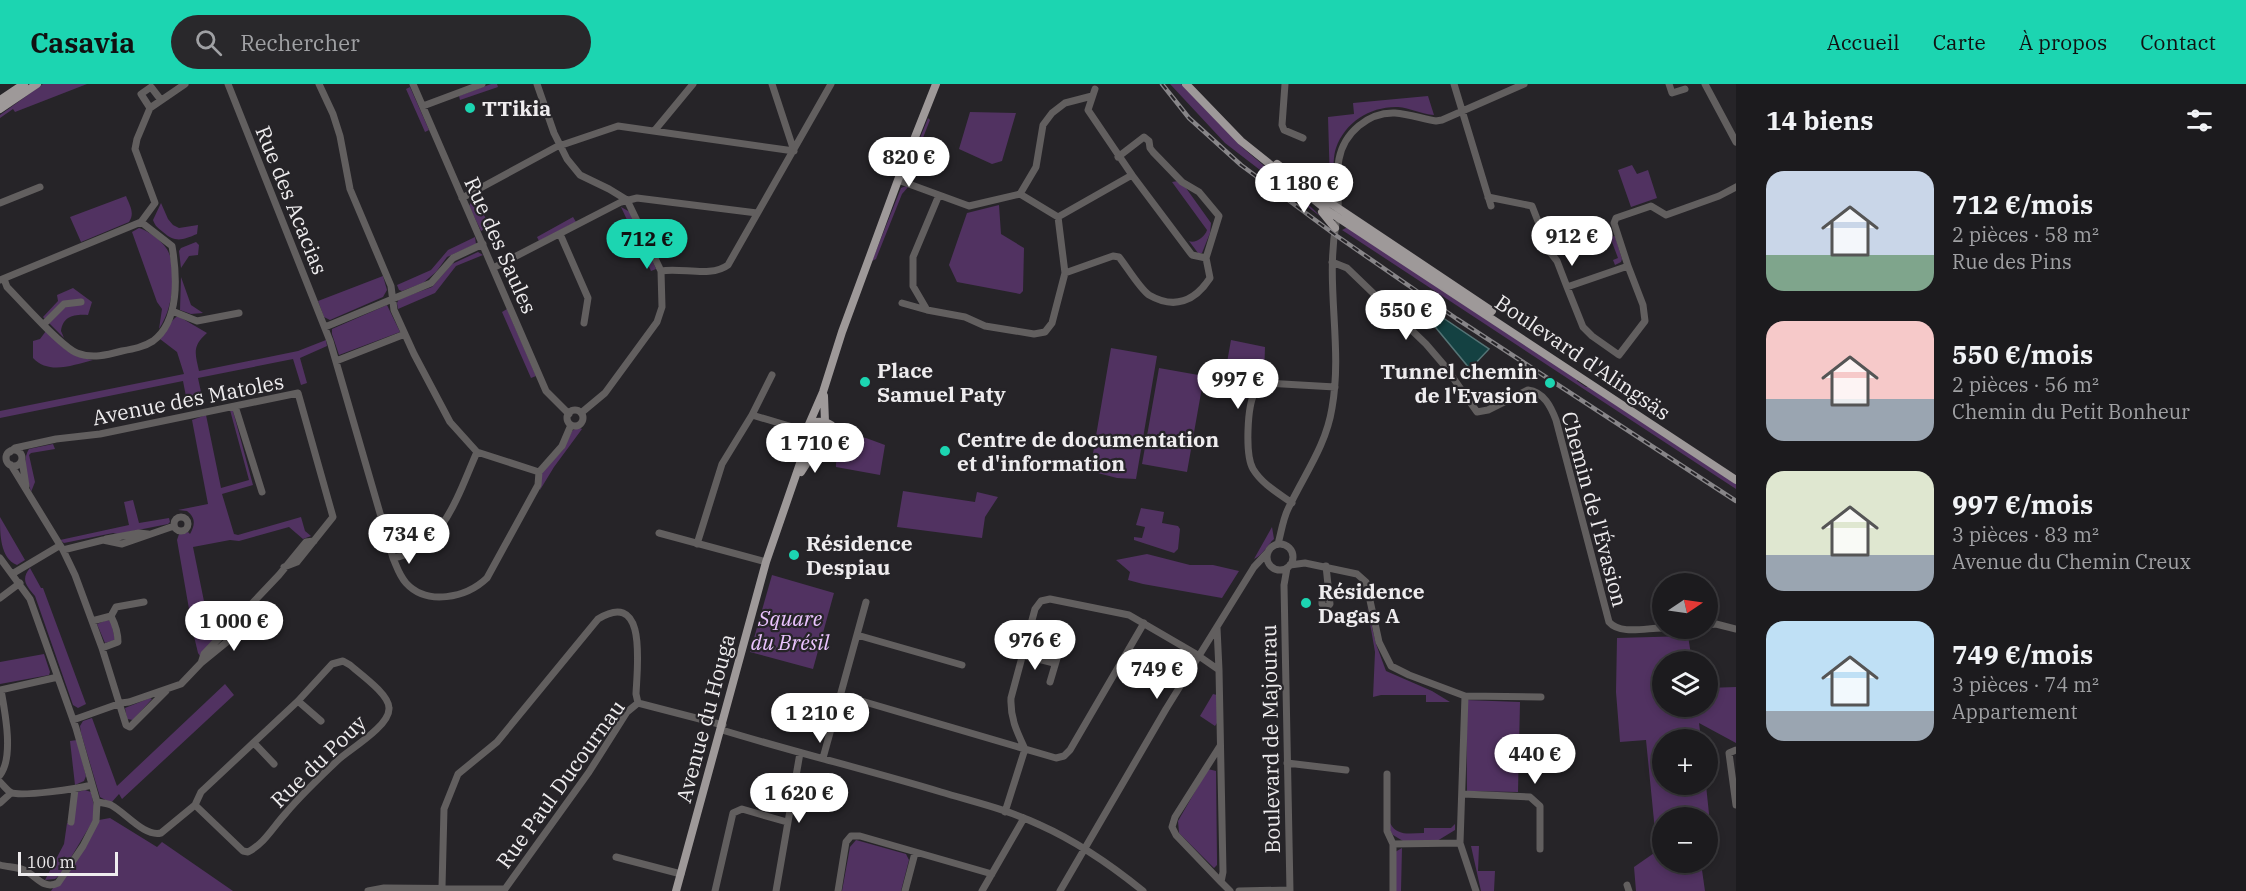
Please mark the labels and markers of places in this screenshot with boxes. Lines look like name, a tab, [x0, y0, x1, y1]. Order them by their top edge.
place label: TTikia	[482, 94, 551, 122]
marker: TTikia	[463, 101, 477, 115]
pin: 820 €	[867, 137, 951, 188]
pin: 1 180 €	[1249, 163, 1359, 214]
pin: 912 €	[1530, 216, 1614, 267]
pin: 712 €	[605, 219, 689, 270]
pin: 550 €	[1364, 290, 1448, 341]
place label: Place Samuel Paty	[877, 356, 1006, 408]
place label: Tunnel chemin de l'Evasion	[1380, 357, 1538, 409]
pin: 997 €	[1196, 359, 1280, 410]
marker: Place Samuel Paty	[858, 375, 872, 389]
marker: Tunnel chemin de l'Evasion	[1543, 376, 1557, 390]
pin: 1 710 €	[760, 423, 870, 474]
place label: Centre de documentation et d'information	[957, 425, 1219, 477]
marker: Centre de documentation et d'information	[938, 444, 952, 458]
pin: 734 €	[367, 514, 451, 565]
place label: Résidence Despiau	[806, 529, 913, 581]
marker: Résidence Despiau	[787, 548, 801, 562]
place label: Résidence Dagas A	[1318, 577, 1425, 629]
marker: Résidence Dagas A	[1299, 596, 1313, 610]
pin: 1 000 €	[179, 601, 289, 652]
pin: 976 €	[993, 620, 1077, 671]
pin: 749 €	[1115, 649, 1199, 700]
pin: 1 210 €	[765, 693, 875, 744]
pin: 440 €	[1493, 734, 1577, 785]
pin: 1 620 €	[744, 773, 854, 824]

